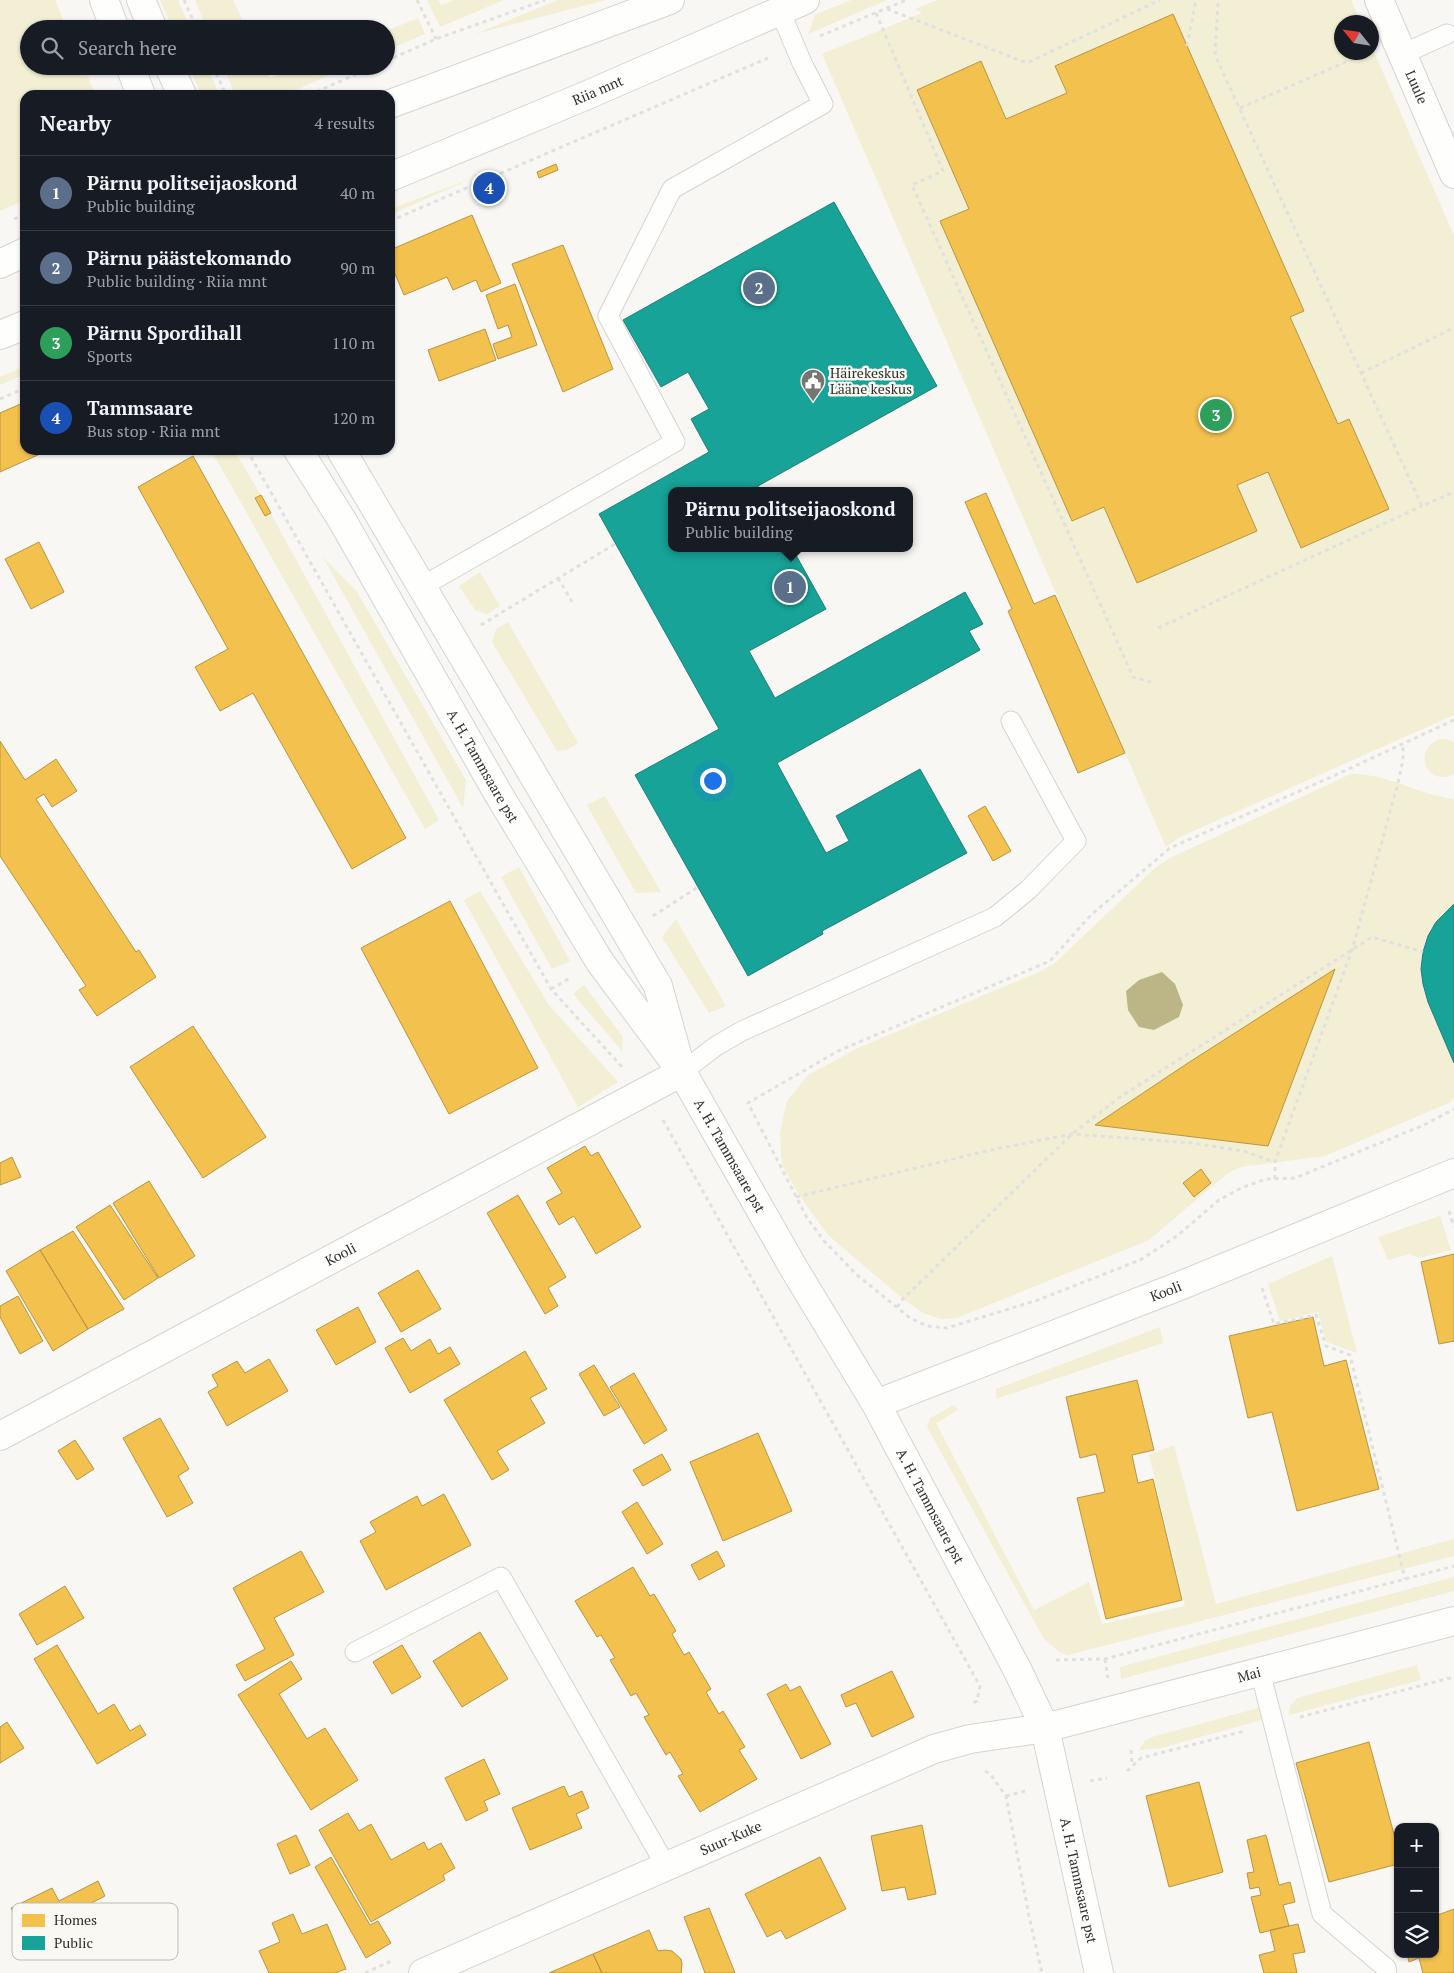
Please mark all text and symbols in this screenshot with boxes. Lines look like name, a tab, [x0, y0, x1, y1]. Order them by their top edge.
north arrow	[1334, 15, 1379, 60]
search box	[20, 20, 395, 75]
icon: search	[38, 34, 66, 62]
text: Search here	[78, 35, 177, 60]
street label: Luule	[1401, 67, 1433, 107]
street label: Riia mnt	[569, 70, 627, 109]
text: Nearby	[40, 109, 111, 137]
text: 4 results	[315, 112, 375, 134]
pin: 4	[473, 169, 505, 207]
text: Pärnu politseijaoskond	[87, 170, 298, 195]
text: 1	[51, 182, 61, 204]
text: 40 m	[340, 182, 375, 204]
text: Public building	[87, 195, 195, 217]
text: Pärnu päästekomando	[87, 245, 291, 270]
text: 2	[51, 257, 61, 279]
text: 90 m	[340, 257, 375, 279]
pin: 2	[743, 269, 775, 307]
text: Public building · Riia mnt	[87, 270, 267, 292]
text: Pärnu Spordihall	[87, 320, 242, 345]
text: 3	[51, 332, 61, 354]
text: 110 m	[332, 332, 375, 354]
text: Sports	[87, 345, 133, 367]
place label: Häirekeskus Lääne keskus	[830, 363, 912, 398]
public building icon: Häirekeskus Lääne keskus	[800, 368, 826, 402]
text: Tammsaare	[87, 395, 193, 420]
pin: 3	[1200, 396, 1232, 434]
text: 4	[51, 407, 61, 429]
text: 120 m	[332, 407, 375, 429]
text: Bus stop · Riia mnt	[87, 420, 220, 442]
popup	[668, 487, 913, 552]
text: Pärnu politseijaoskond	[685, 496, 896, 521]
text: Public building	[685, 521, 793, 543]
pin: 1	[774, 568, 806, 606]
street label: A. H. Tammsaare pst	[443, 705, 524, 827]
your location	[700, 768, 726, 794]
street label: A. H. Tammsaare pst	[690, 1095, 770, 1216]
street label: Kooli	[322, 1238, 359, 1270]
street label: Kooli	[1147, 1276, 1184, 1306]
street label: A. H. Tammsaare pst	[892, 1445, 970, 1568]
street label: Mai	[1235, 1662, 1263, 1686]
street label: Suur-Kuke	[697, 1816, 764, 1860]
street label: A. H. Tammsaare pst	[1056, 1816, 1102, 1946]
map controls	[1394, 1823, 1439, 1958]
button: +	[1394, 1823, 1439, 1868]
button: −	[1394, 1868, 1439, 1913]
legend	[12, 1903, 178, 1960]
text: Homes	[54, 1910, 97, 1929]
button: layers	[1394, 1913, 1439, 1958]
text: Public	[54, 1933, 93, 1952]

